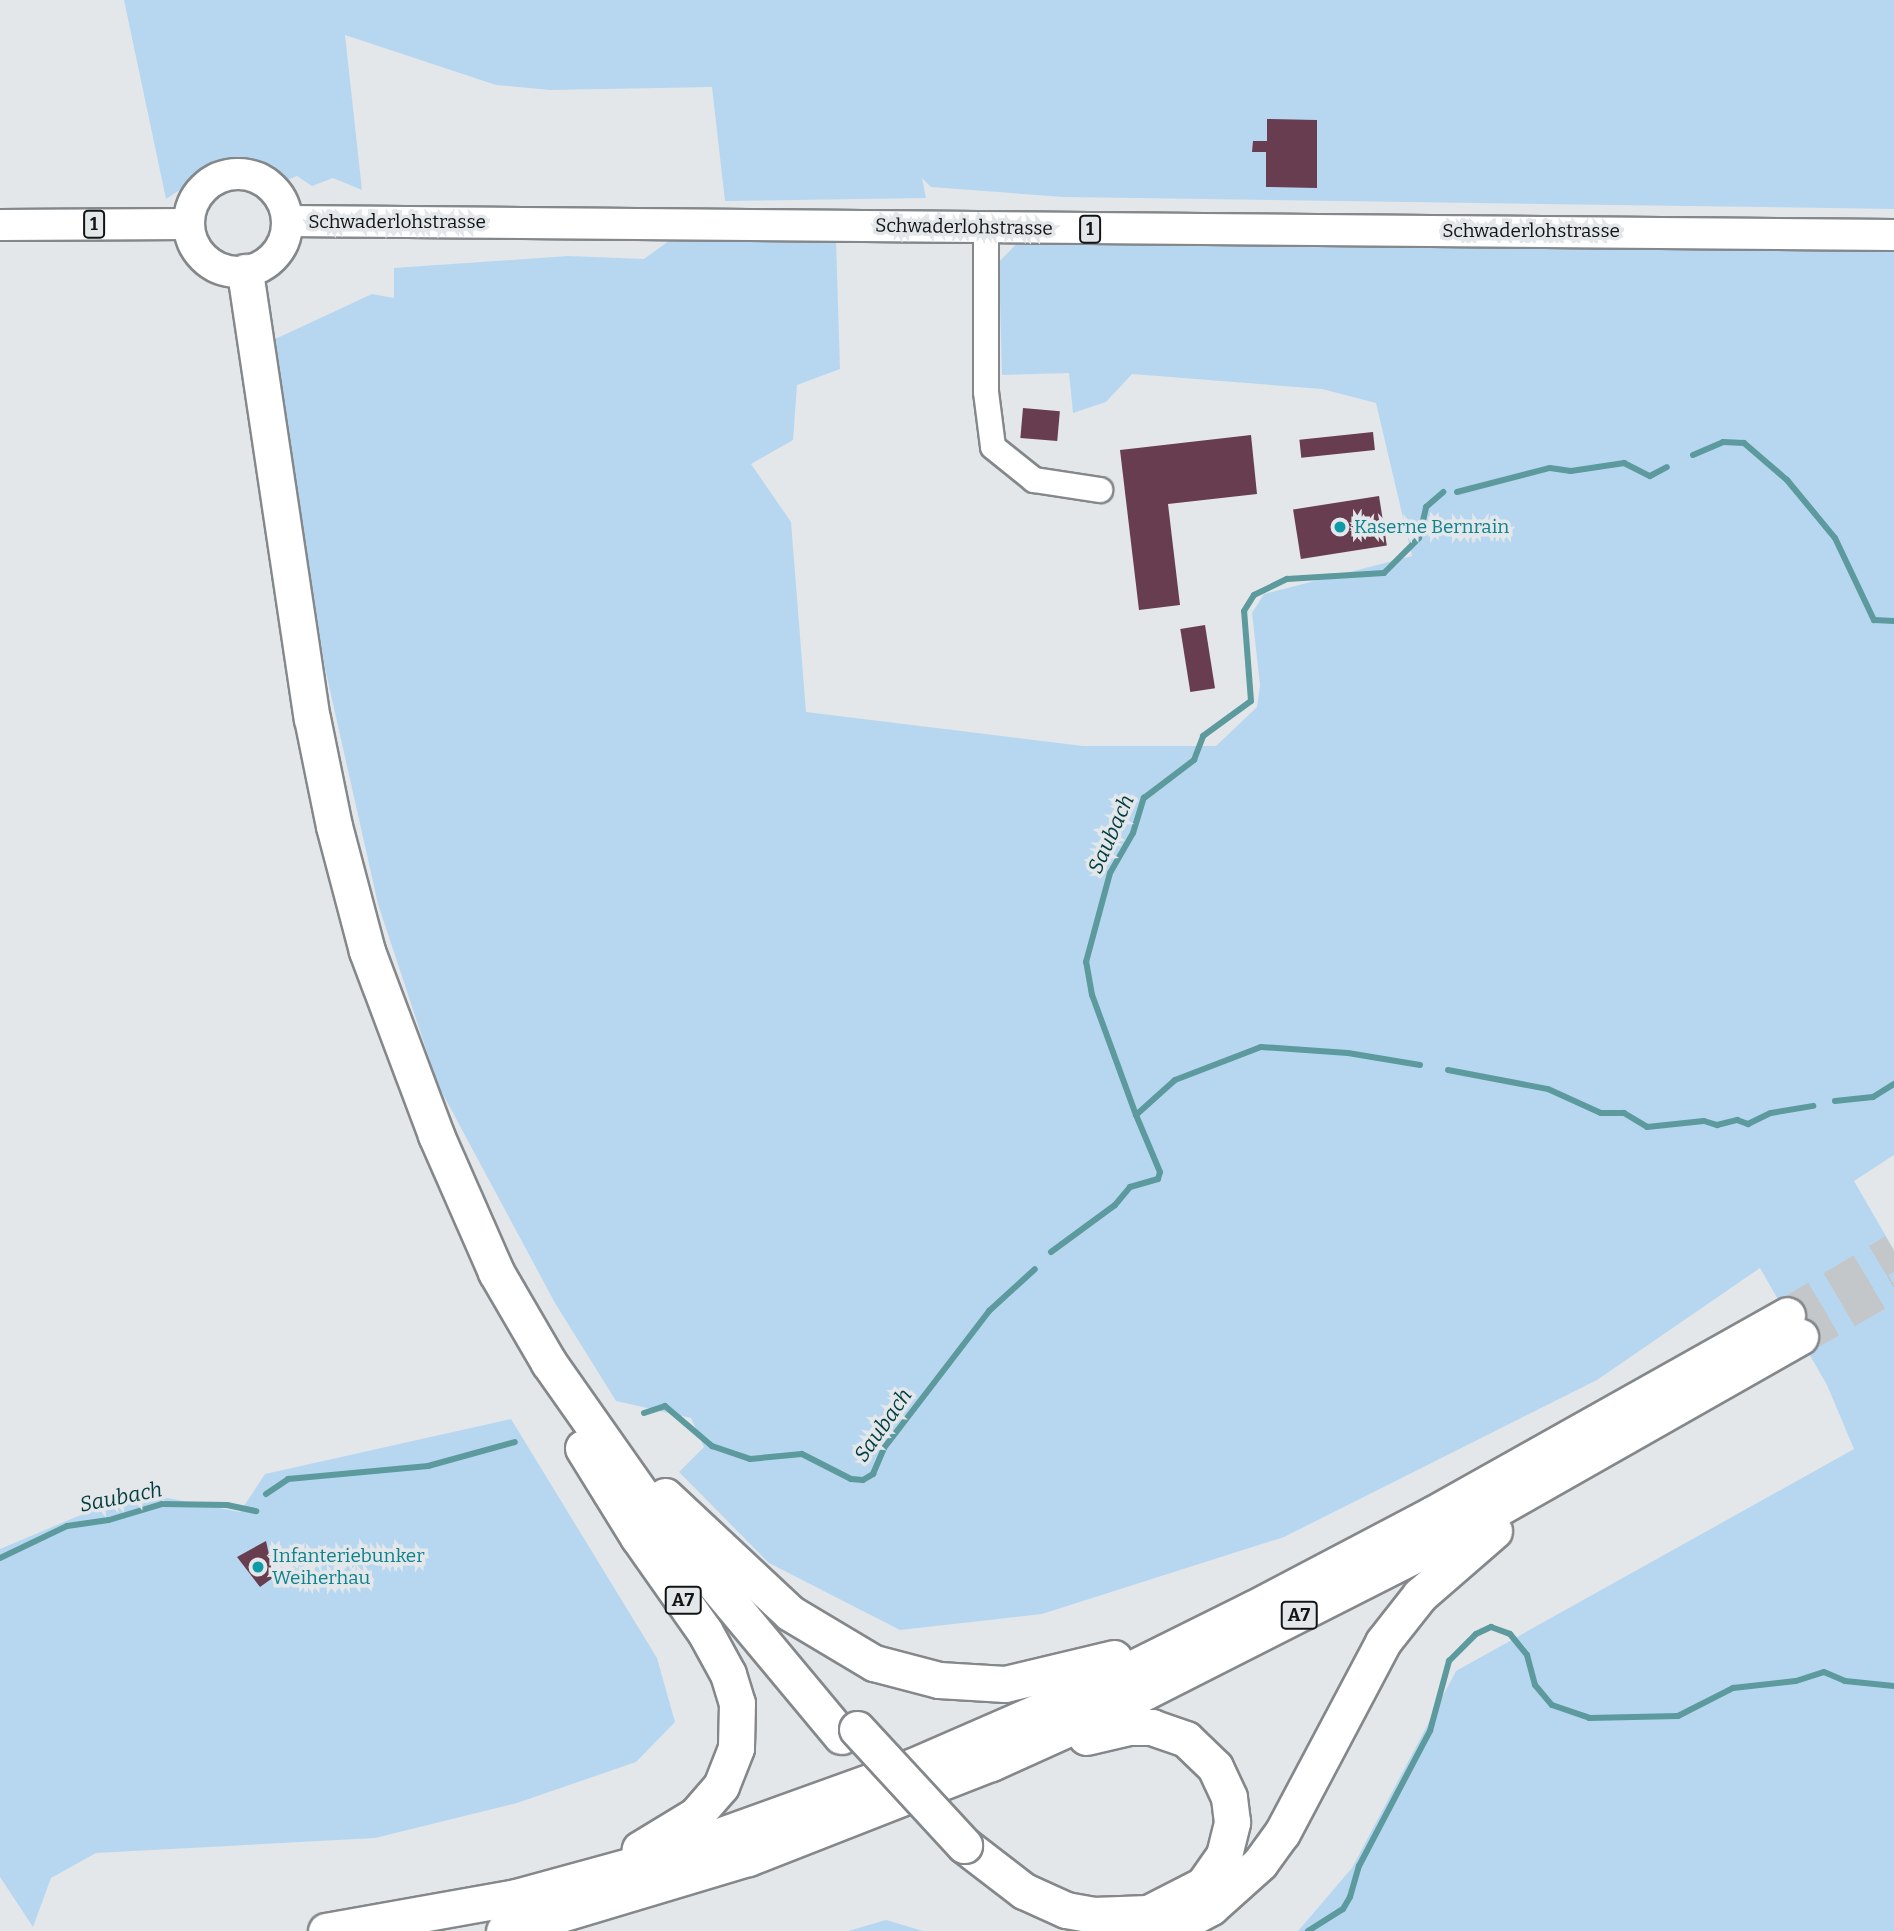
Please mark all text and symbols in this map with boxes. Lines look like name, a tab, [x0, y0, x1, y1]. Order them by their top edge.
road number: 1	[82, 210, 106, 238]
street label: Schwaderlohstrasse	[308, 211, 486, 233]
street label: Schwaderlohstrasse	[875, 214, 1053, 240]
road number: 1	[1078, 214, 1102, 244]
street label: Schwaderlohstrasse	[1442, 220, 1620, 242]
place label: Kaserne Bernrain	[1354, 516, 1509, 538]
marker: Kaserne Bernrain	[1332, 519, 1348, 535]
water label: Saubach	[1083, 791, 1139, 877]
water label: Saubach	[849, 1384, 917, 1466]
water label: Saubach	[78, 1477, 164, 1517]
place label: Infanteriebunker Weiherhau	[272, 1545, 425, 1589]
marker: Infanteriebunker Weiherhau	[250, 1559, 266, 1575]
road number: A7	[664, 1586, 702, 1615]
road number: A7	[1280, 1600, 1318, 1630]

